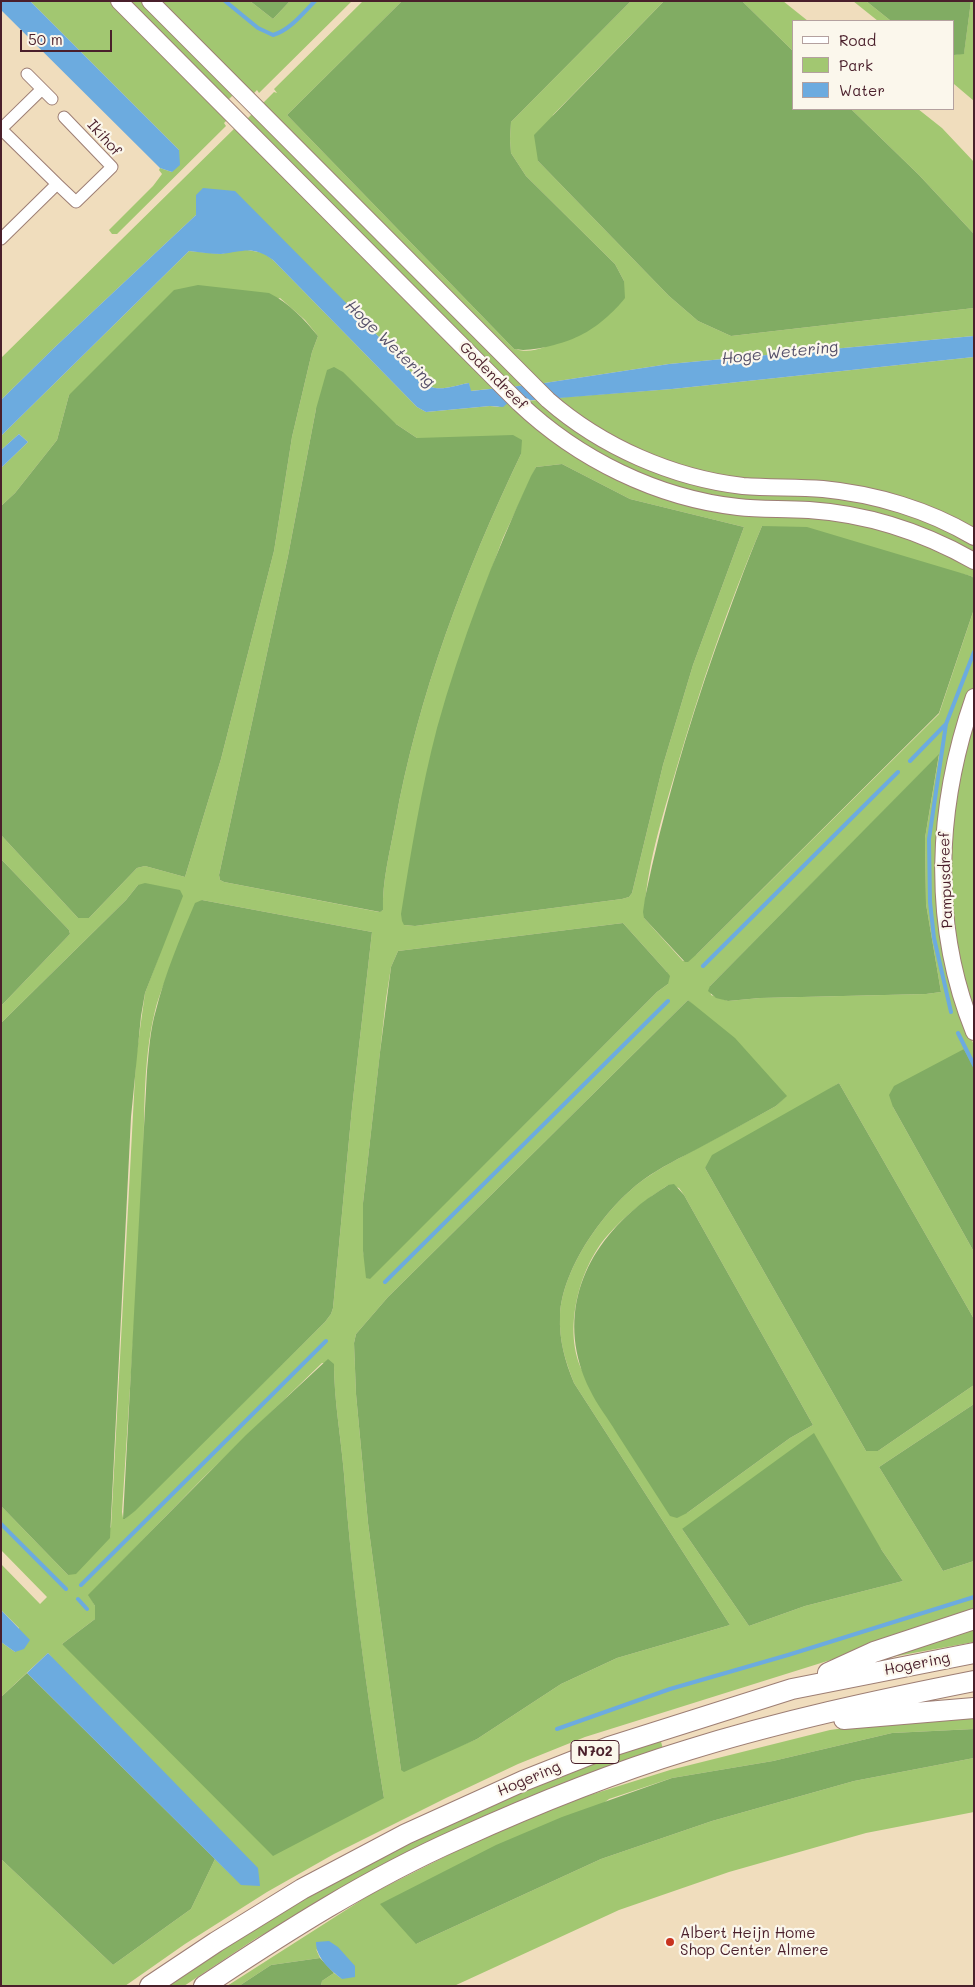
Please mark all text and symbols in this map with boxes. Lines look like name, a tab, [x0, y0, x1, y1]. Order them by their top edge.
scale bar	[22, 20, 115, 52]
legend	[792, 20, 955, 110]
text: 50 m	[28, 29, 63, 49]
text: Road	[839, 30, 876, 50]
text: Park	[839, 55, 873, 75]
text: Water	[839, 80, 885, 100]
street label: Ikihof	[83, 116, 125, 160]
water label: Hoge Wetering	[341, 296, 439, 392]
water label: Hoge Wetering	[721, 337, 839, 369]
street label: Godendreef	[455, 338, 531, 414]
street label: Pampusdreef	[935, 831, 957, 929]
street label: Hogering	[883, 1649, 951, 1679]
road number: N702	[571, 1740, 619, 1764]
street label: Hogering	[495, 1758, 563, 1800]
place label: Albert Heijn Home Shop Center Almere	[680, 1924, 829, 1959]
marker: Albert Heijn Home Shop Center Almere	[664, 1936, 676, 1948]

